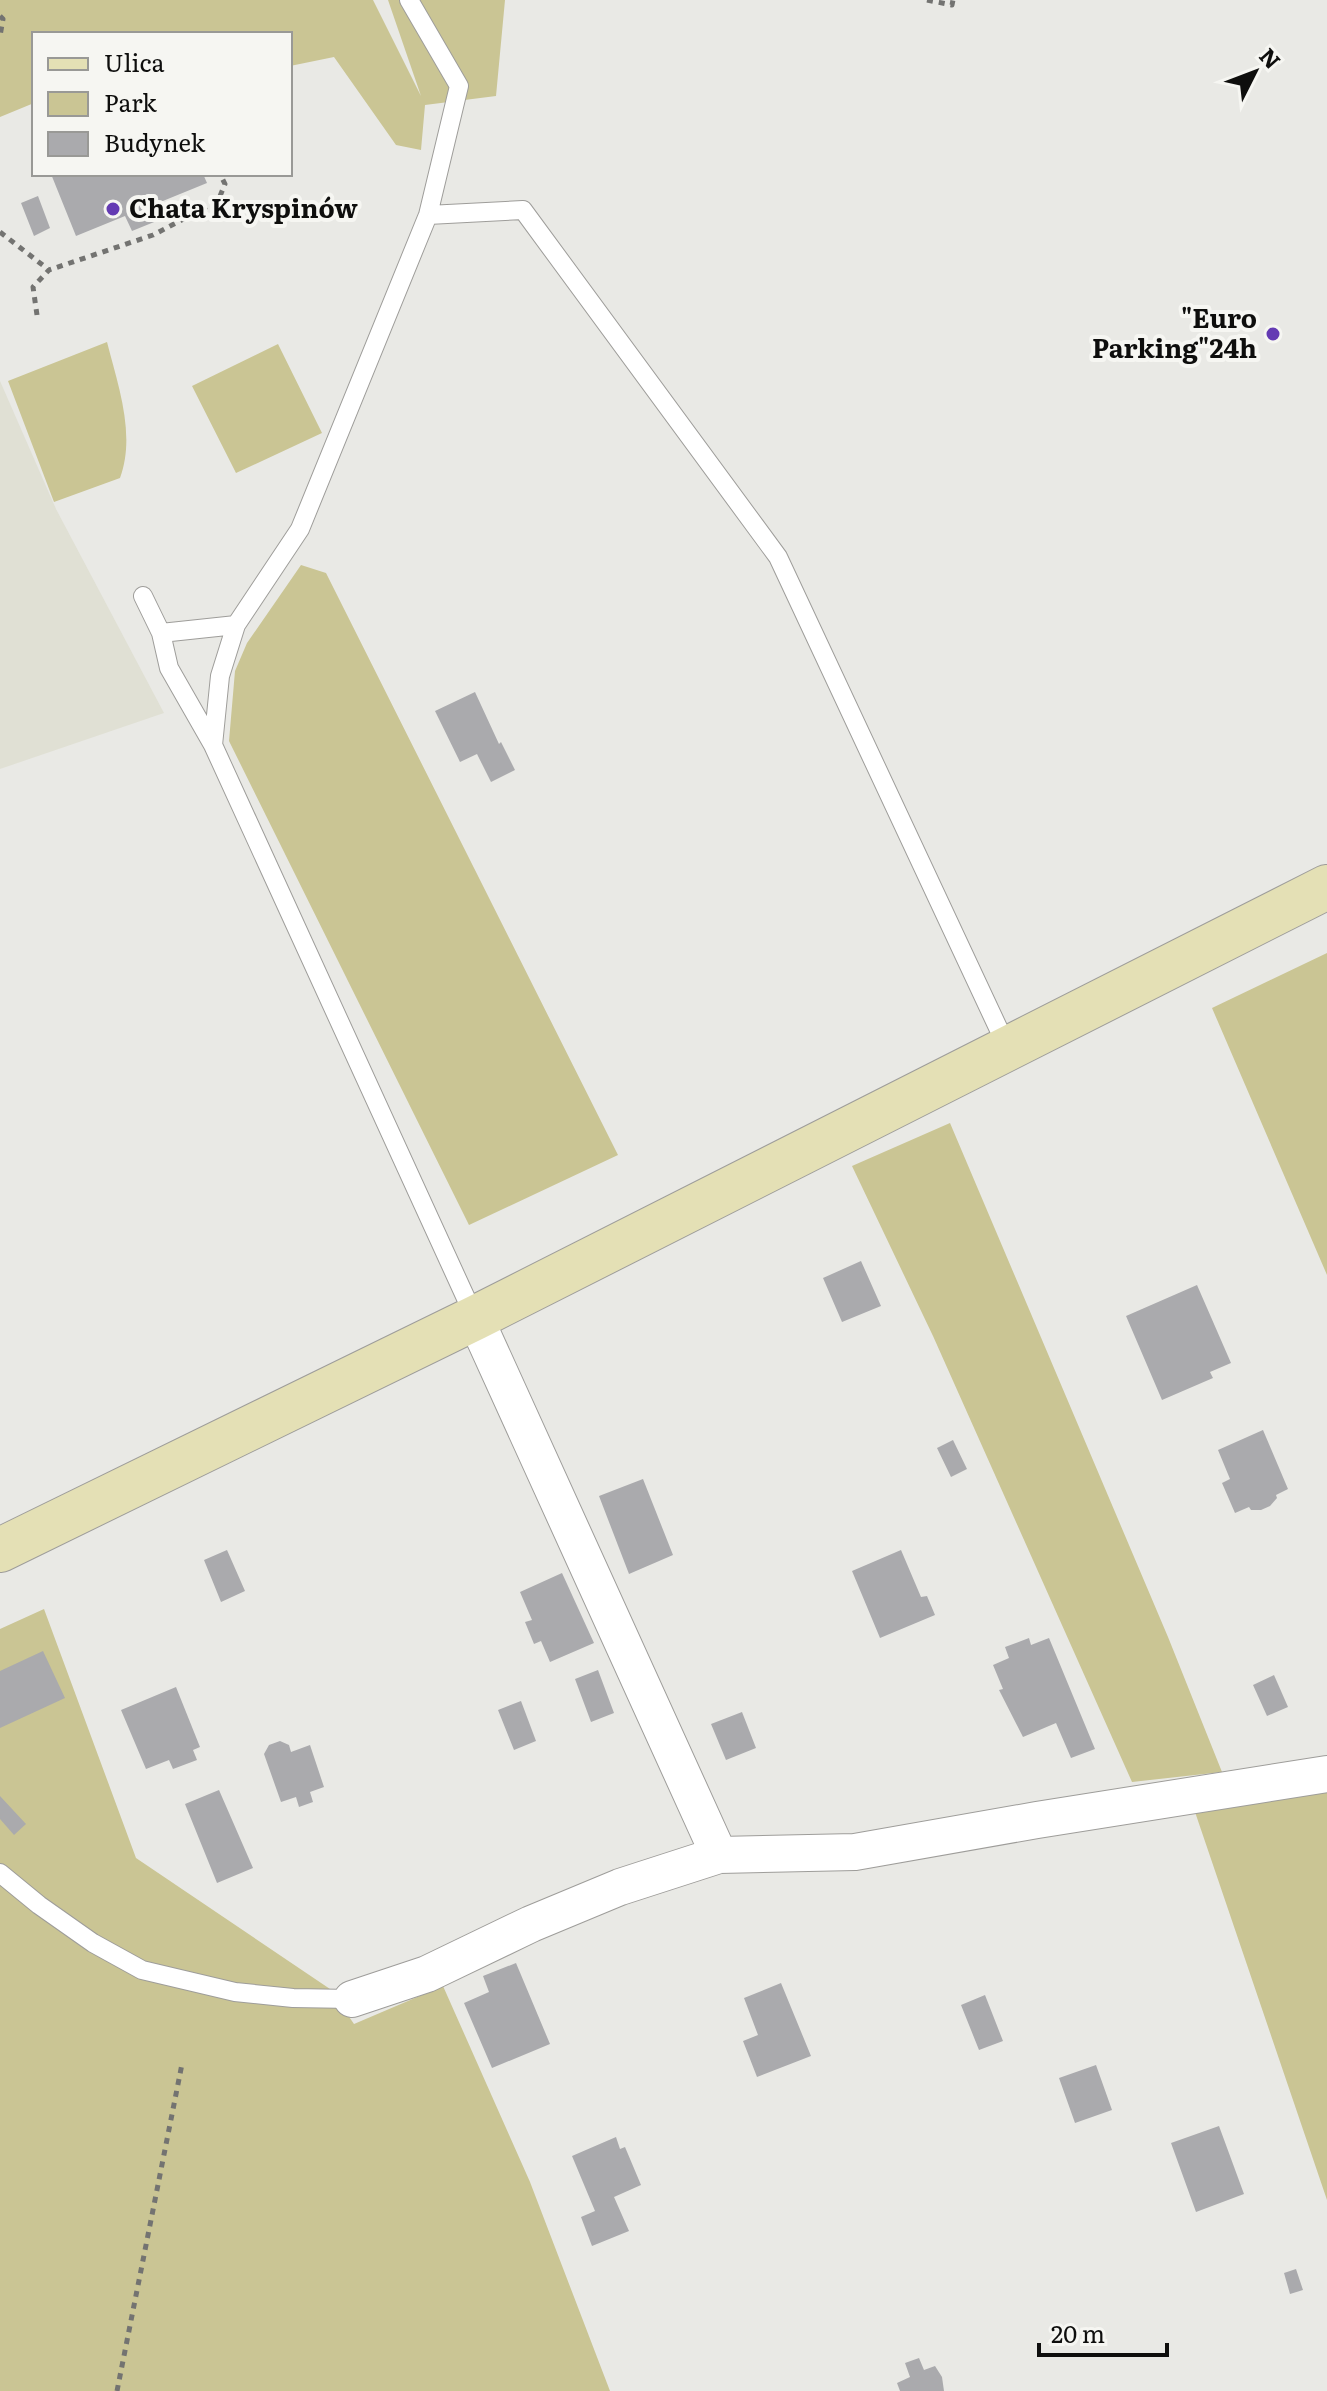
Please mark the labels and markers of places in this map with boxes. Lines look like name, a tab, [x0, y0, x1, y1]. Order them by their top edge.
place label: Chata Kryspinów	[129, 187, 358, 226]
marker: Chata Kryspinów	[104, 200, 122, 218]
place label: "Euro Parking"24h	[1092, 297, 1257, 366]
marker: "Euro Parking"24h	[1264, 325, 1282, 343]

